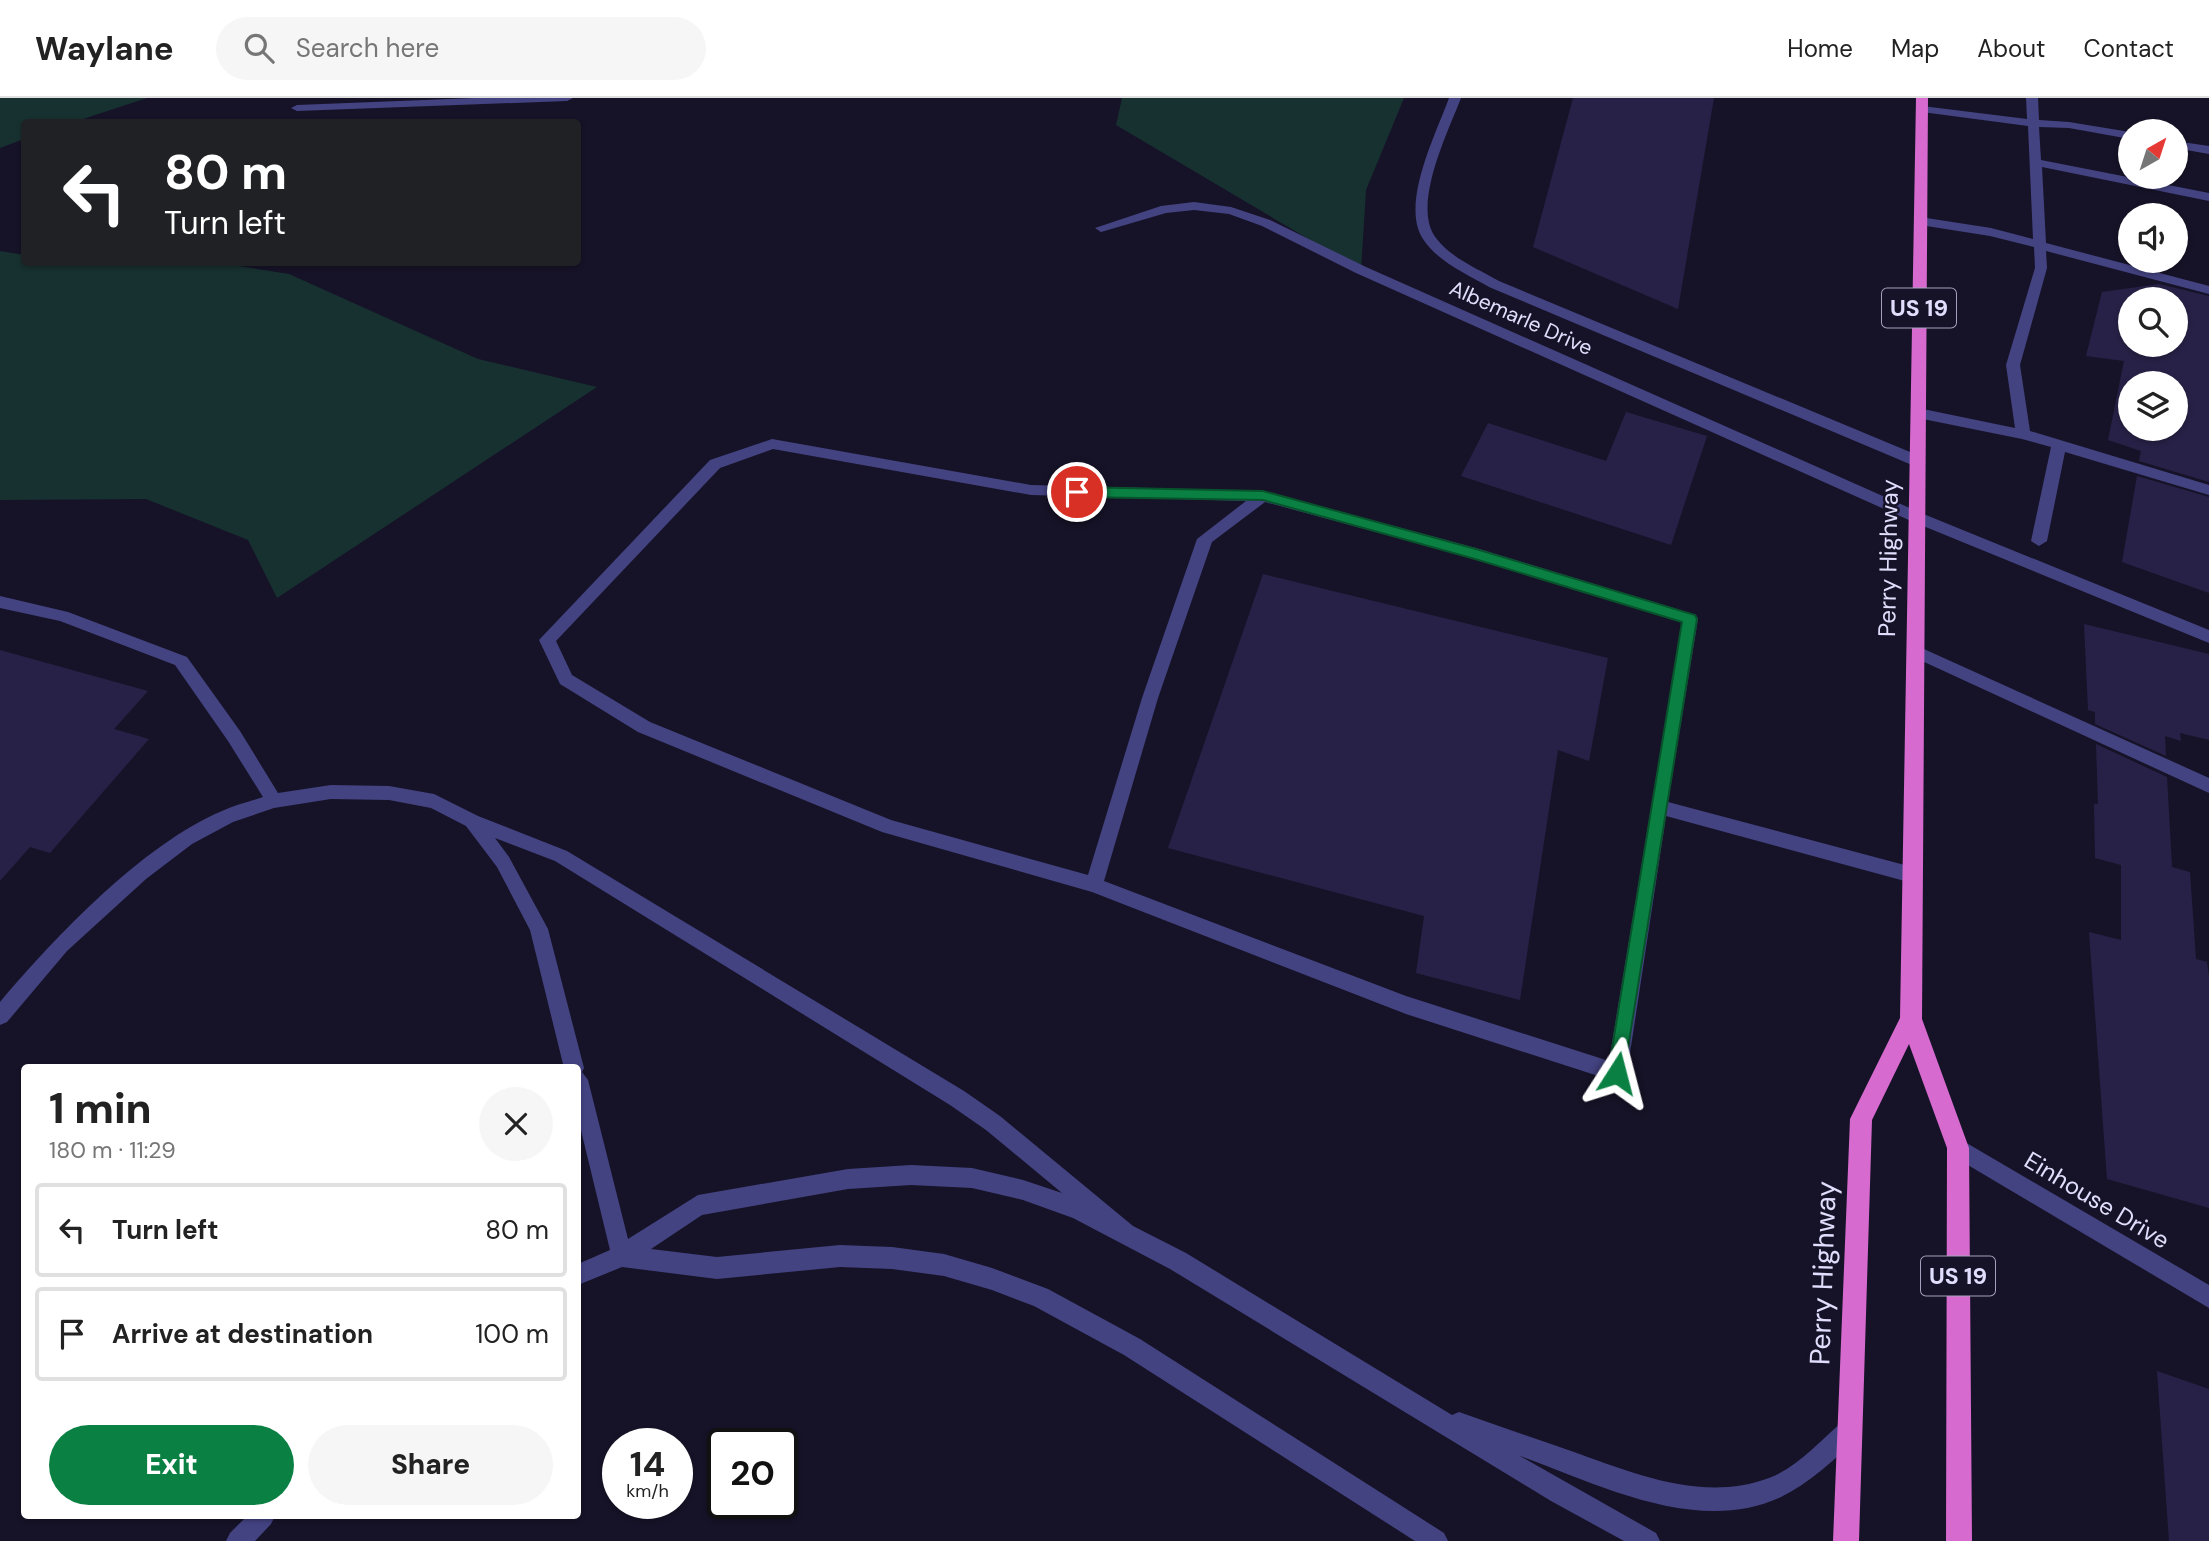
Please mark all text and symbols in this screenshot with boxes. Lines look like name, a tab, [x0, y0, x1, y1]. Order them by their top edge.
search box	[216, 17, 706, 80]
text: Waylane	[35, 27, 174, 70]
icon: search	[240, 29, 278, 67]
text: Search here	[296, 31, 439, 65]
text: Home	[1787, 33, 1853, 64]
text: Map	[1891, 33, 1939, 64]
text: About	[1977, 33, 2046, 64]
text: Contact	[2084, 33, 2174, 64]
north arrow	[2118, 119, 2188, 189]
map controls	[2118, 119, 2188, 441]
text: 80 m	[164, 140, 287, 204]
icon: left	[49, 147, 140, 238]
text: Turn left	[164, 202, 286, 244]
button: sound	[2118, 203, 2188, 273]
street label: Albemarle Drive	[1445, 274, 1597, 362]
button: search	[2118, 287, 2188, 357]
road number: US 19	[1882, 288, 1956, 328]
button: layers	[2118, 371, 2188, 441]
pin	[1047, 462, 1107, 522]
icon: arrive	[1058, 473, 1096, 511]
street label: Perry Highway	[1871, 479, 1905, 637]
position arrow	[1580, 1036, 1654, 1110]
text: 1 min	[49, 1081, 152, 1136]
button: close	[479, 1087, 553, 1161]
text: 180 m · 11:29	[49, 1135, 176, 1165]
street label: Einhouse Drive	[2019, 1145, 2175, 1255]
street label: Perry Highway	[1801, 1180, 1845, 1366]
icon: left	[53, 1211, 91, 1249]
text: Turn left	[112, 1213, 219, 1247]
text: 80 m	[485, 1213, 549, 1247]
road number: US 19	[1921, 1256, 1995, 1296]
icon: arrive	[53, 1315, 91, 1353]
text: Arrive at destination	[112, 1317, 373, 1351]
text: 100 m	[475, 1317, 549, 1351]
button: Exit	[49, 1425, 294, 1505]
button: Share	[308, 1425, 553, 1505]
speed limit sign: 20	[707, 1428, 798, 1519]
text: 14	[630, 1441, 665, 1487]
text: km/h	[626, 1479, 669, 1503]

